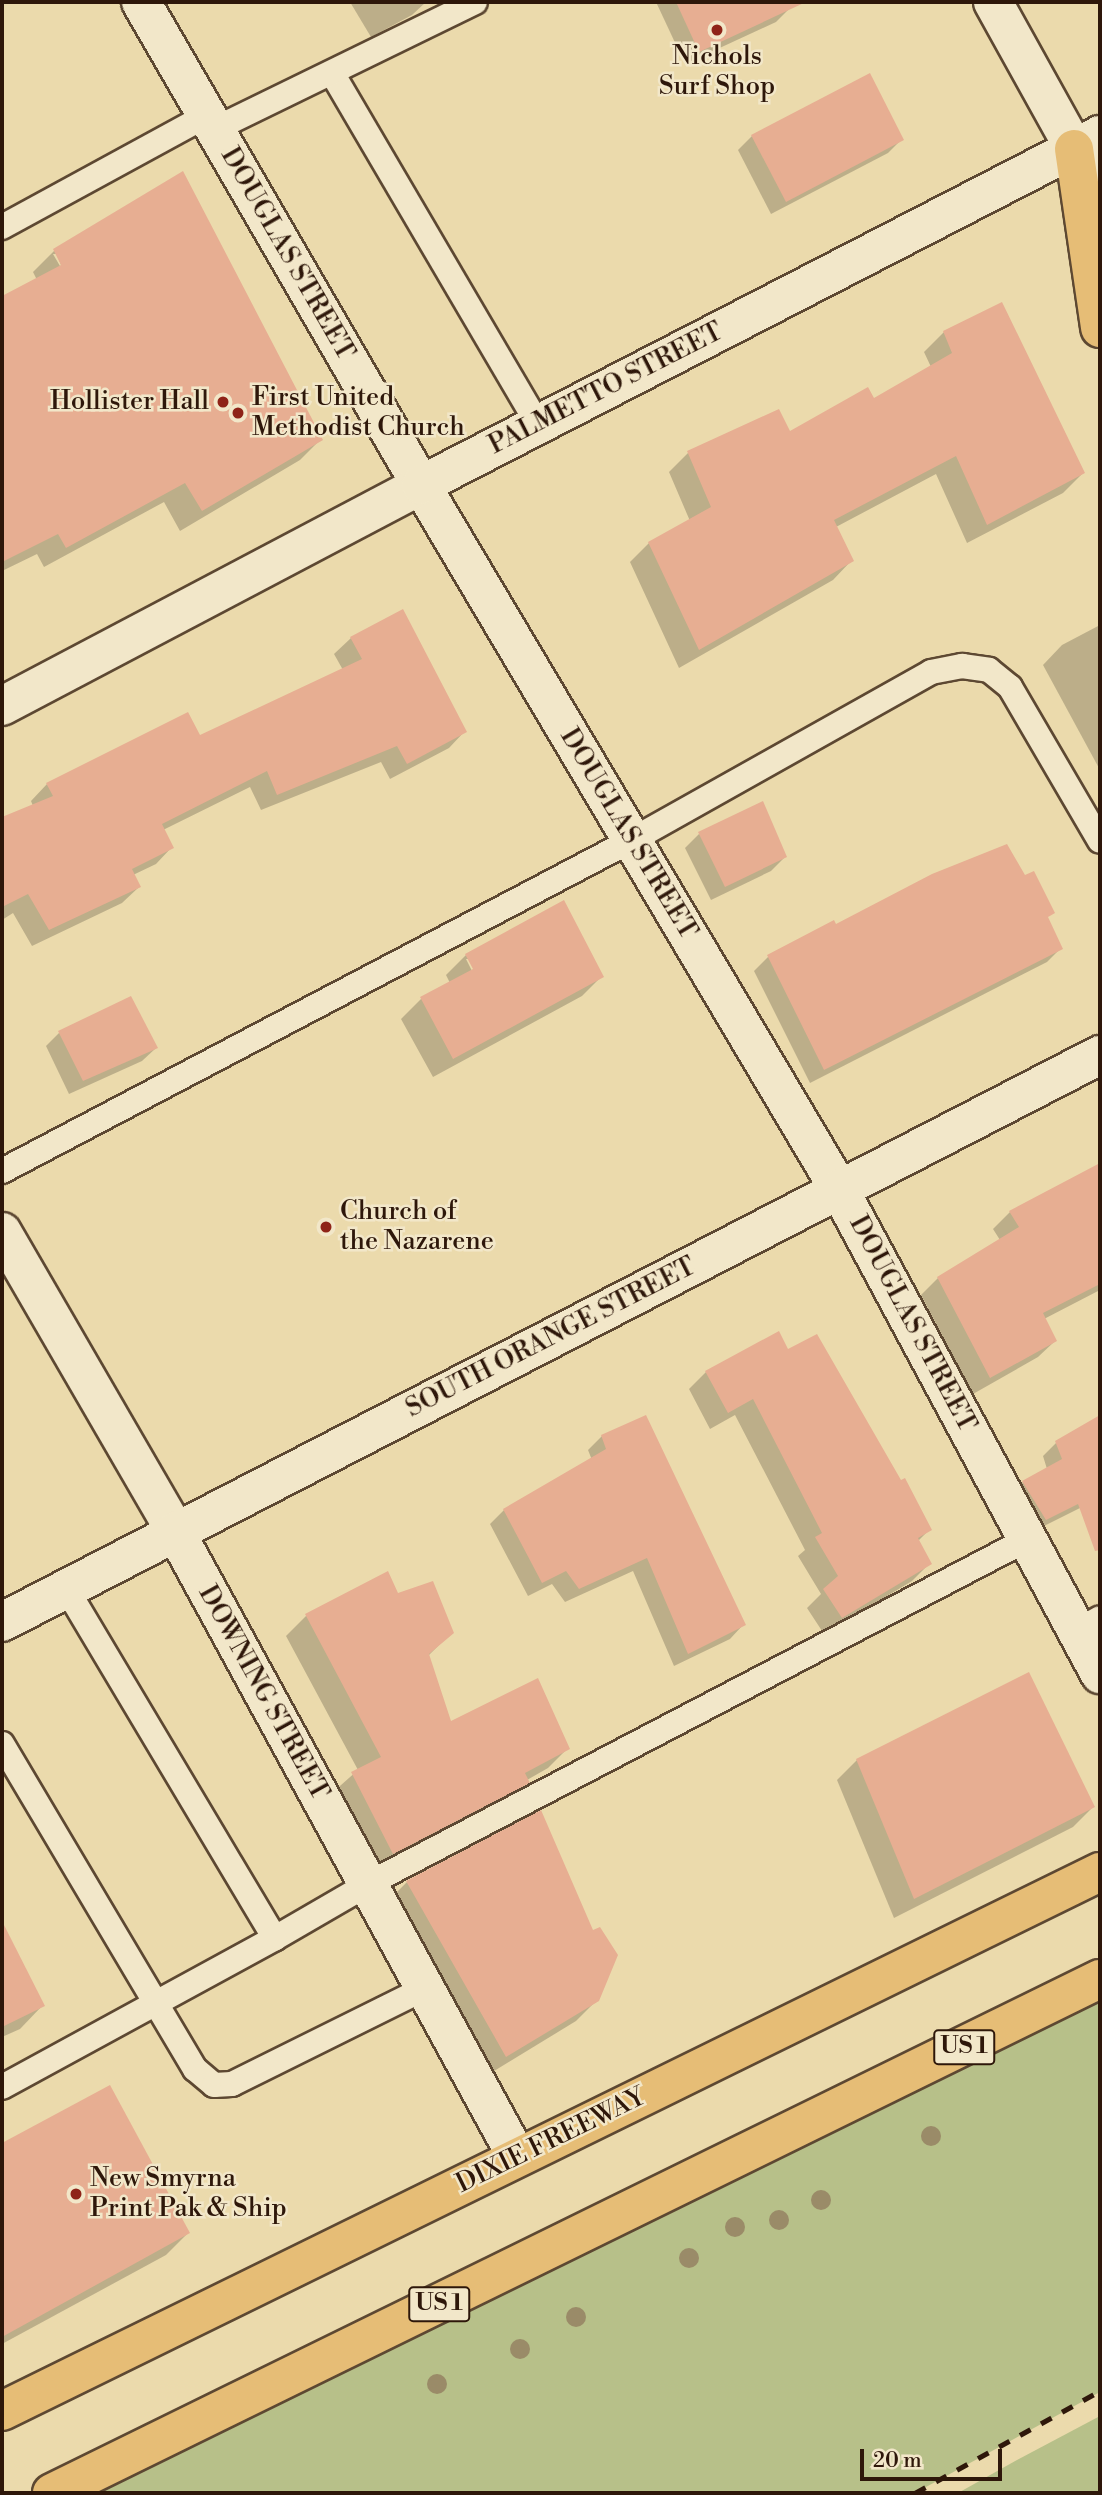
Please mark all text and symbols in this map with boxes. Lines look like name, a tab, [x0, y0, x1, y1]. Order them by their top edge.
marker: Nichols Surf Shop	[709, 22, 725, 38]
place label: Nichols Surf Shop	[659, 41, 775, 102]
street label: DOUGLAS STREET	[213, 142, 361, 366]
street label: PALMETTO STREET	[484, 316, 728, 462]
place label: First United Methodist Church	[252, 382, 465, 444]
place label: Hollister Hall	[50, 386, 209, 418]
marker: Hollister Hall	[215, 394, 231, 410]
marker: First United Methodist Church	[230, 405, 246, 421]
street label: DOUGLAS STREET	[553, 723, 703, 945]
place label: Church of the Nazarene	[340, 1196, 494, 1258]
street label: DOUGLAS STREET	[842, 1211, 982, 1437]
marker: Church of the Nazarene	[318, 1219, 334, 1235]
street label: SOUTH ORANGE STREET	[401, 1251, 701, 1425]
street label: DOWNING STREET	[191, 1580, 335, 1806]
road number: US 1	[932, 2026, 996, 2068]
street label: DIXIE FREEWAY	[451, 2082, 651, 2200]
place label: New Smyrna Print Pak & Ship	[90, 2163, 287, 2224]
marker: New Smyrna Print Pak & Ship	[68, 2186, 84, 2202]
road number: US 1	[408, 2284, 471, 2325]
scale bar	[864, 2436, 1006, 2480]
text: 20 m	[873, 2448, 922, 2474]

